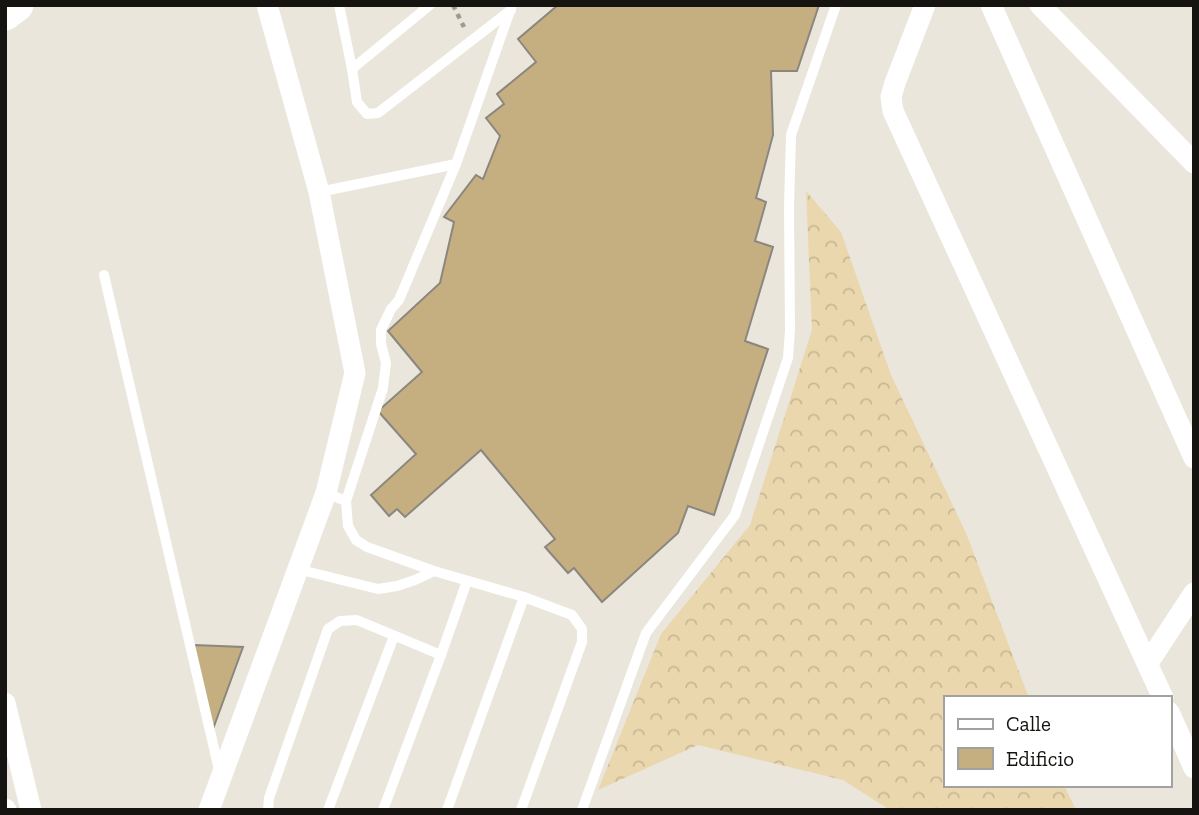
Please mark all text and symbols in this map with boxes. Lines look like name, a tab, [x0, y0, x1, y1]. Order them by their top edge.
legend	[944, 696, 1171, 787]
text: Calle	[1006, 711, 1051, 736]
text: Edificio	[1006, 746, 1074, 771]

